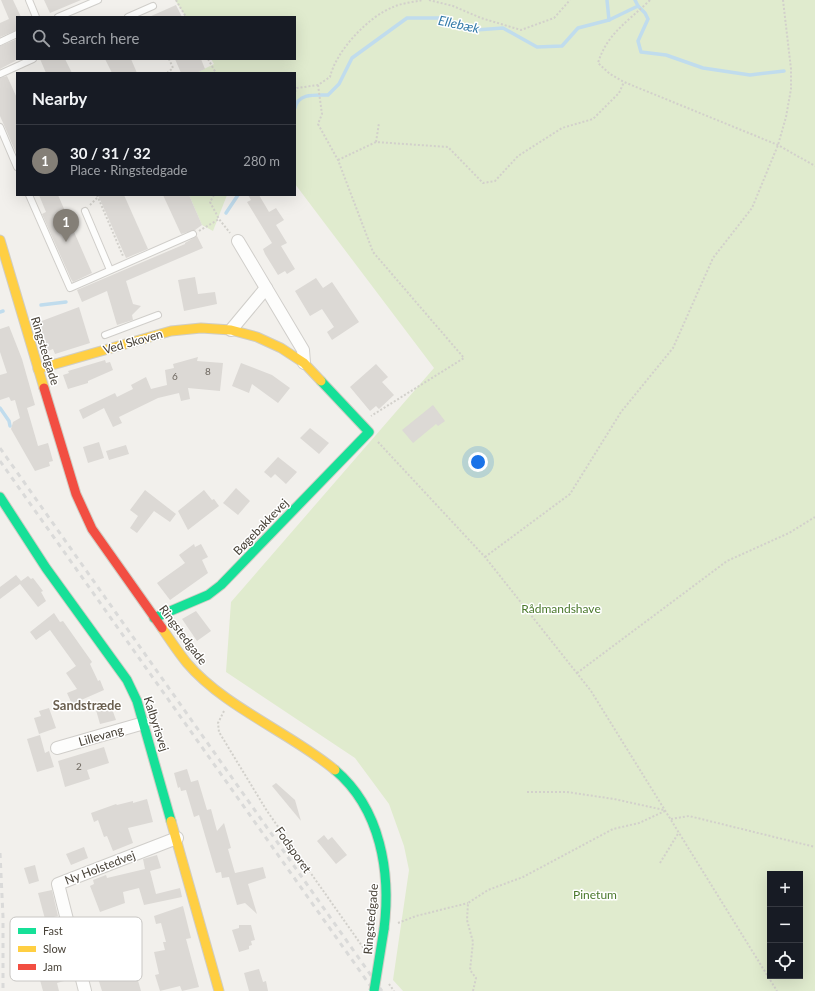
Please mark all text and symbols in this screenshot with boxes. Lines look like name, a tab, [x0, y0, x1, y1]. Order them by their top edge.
water label: Ellebæk	[437, 12, 482, 36]
search box	[16, 16, 296, 60]
icon: search	[30, 27, 52, 49]
text: Search here	[62, 29, 139, 47]
text: Nearby	[32, 88, 87, 109]
text: 30 / 31 / 32	[70, 144, 151, 162]
text: 1	[41, 153, 49, 169]
text: 280 m	[243, 153, 280, 169]
text: Place · Ringstedgade	[70, 162, 187, 178]
pin: 1	[53, 209, 79, 242]
street label: Ringstedgade	[28, 315, 63, 387]
street label: Ved Skoven	[101, 326, 164, 357]
house number: 8	[205, 365, 211, 377]
house number: 6	[172, 370, 178, 382]
your location	[468, 452, 488, 472]
street label: Bøgebakkevej	[230, 495, 291, 558]
park label: Rådmandshave	[521, 601, 601, 616]
street label: Ringstedgade	[156, 602, 211, 668]
street label: Kalbyrisvej	[141, 694, 172, 753]
district label: Sandstræde	[53, 697, 121, 713]
street label: Lillevang	[77, 722, 125, 749]
house number: 2	[76, 760, 82, 772]
street label: Fodsporet	[272, 824, 315, 876]
street label: Ny Holstedvej	[62, 847, 137, 888]
map controls	[767, 871, 803, 979]
button: +	[767, 871, 803, 907]
street label: Ringstedgade	[360, 883, 381, 955]
park label: Pinetum	[573, 887, 617, 902]
button: −	[767, 907, 803, 943]
legend	[10, 917, 142, 981]
text: Fast	[43, 924, 63, 937]
text: Slow	[43, 942, 67, 955]
button: locate	[767, 943, 803, 979]
text: Jam	[43, 960, 62, 973]

